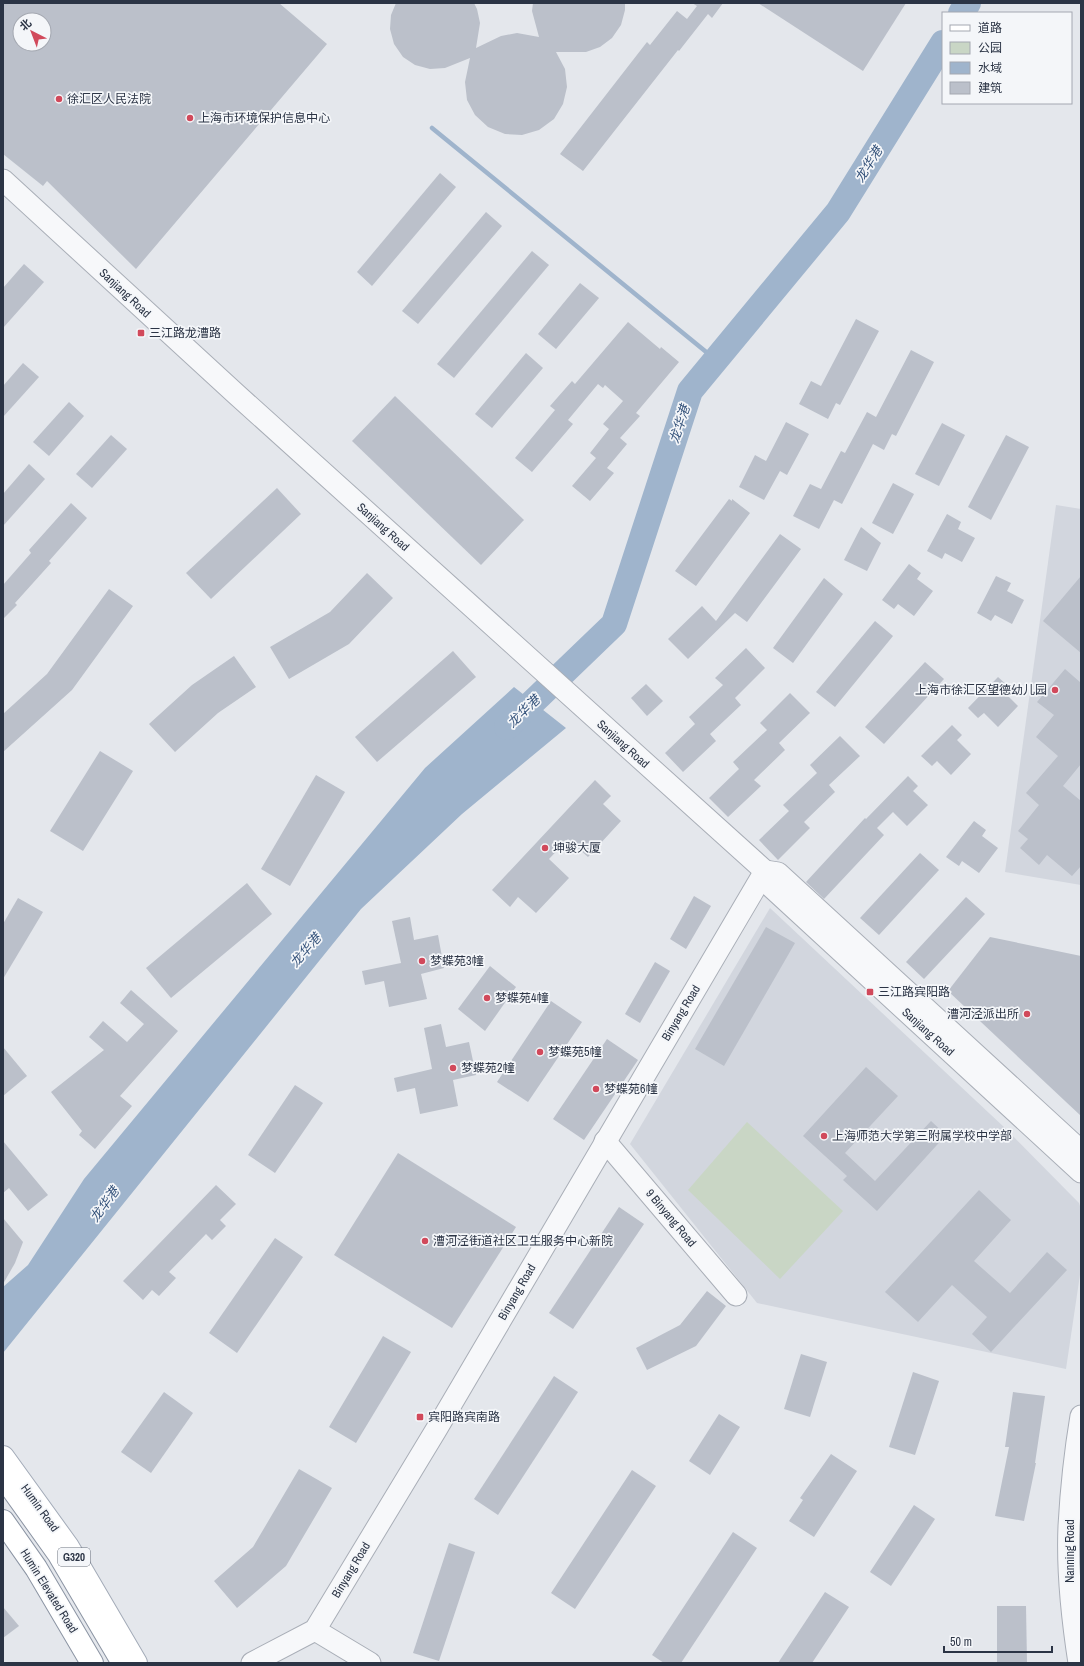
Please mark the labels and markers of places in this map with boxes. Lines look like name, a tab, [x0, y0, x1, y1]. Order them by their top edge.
place label: 徐汇区人民法院	[67, 91, 151, 107]
marker: 徐汇区人民法院	[54, 94, 64, 104]
place label: 上海市环境保护信息中心	[198, 110, 330, 126]
marker: 上海市环境保护信息中心	[185, 113, 195, 123]
place label: 三江路龙漕路	[149, 325, 221, 341]
marker: 三江路龙漕路	[136, 328, 146, 338]
place label: 上海市徐汇区望德幼儿园	[915, 682, 1047, 698]
marker: 上海市徐汇区望德幼儿园	[1050, 685, 1060, 695]
place label: 坤骏大厦	[553, 840, 601, 856]
marker: 坤骏大厦	[540, 843, 550, 853]
place label: 梦蝶苑3幢	[430, 953, 483, 969]
marker: 梦蝶苑3幢	[417, 956, 427, 966]
place label: 三江路宾阳路	[878, 984, 950, 1000]
marker: 三江路宾阳路	[865, 987, 875, 997]
place label: 梦蝶苑4幢	[495, 990, 548, 1006]
marker: 梦蝶苑4幢	[482, 993, 492, 1003]
place label: 漕河泾派出所	[947, 1006, 1019, 1022]
marker: 漕河泾派出所	[1022, 1009, 1032, 1019]
place label: 梦蝶苑5幢	[548, 1044, 601, 1060]
marker: 梦蝶苑5幢	[535, 1047, 545, 1057]
place label: 梦蝶苑2幢	[461, 1060, 514, 1076]
marker: 梦蝶苑2幢	[448, 1063, 458, 1073]
place label: 梦蝶苑6幢	[604, 1081, 657, 1097]
marker: 梦蝶苑6幢	[591, 1084, 601, 1094]
place label: 上海师范大学第三附属学校中学部	[832, 1128, 1012, 1144]
marker: 上海师范大学第三附属学校中学部	[819, 1131, 829, 1141]
place label: 漕河泾街道社区卫生服务中心新院	[433, 1233, 613, 1249]
marker: 漕河泾街道社区卫生服务中心新院	[420, 1236, 430, 1246]
place label: 宾阳路宾南路	[428, 1409, 500, 1425]
marker: 宾阳路宾南路	[415, 1412, 425, 1422]

